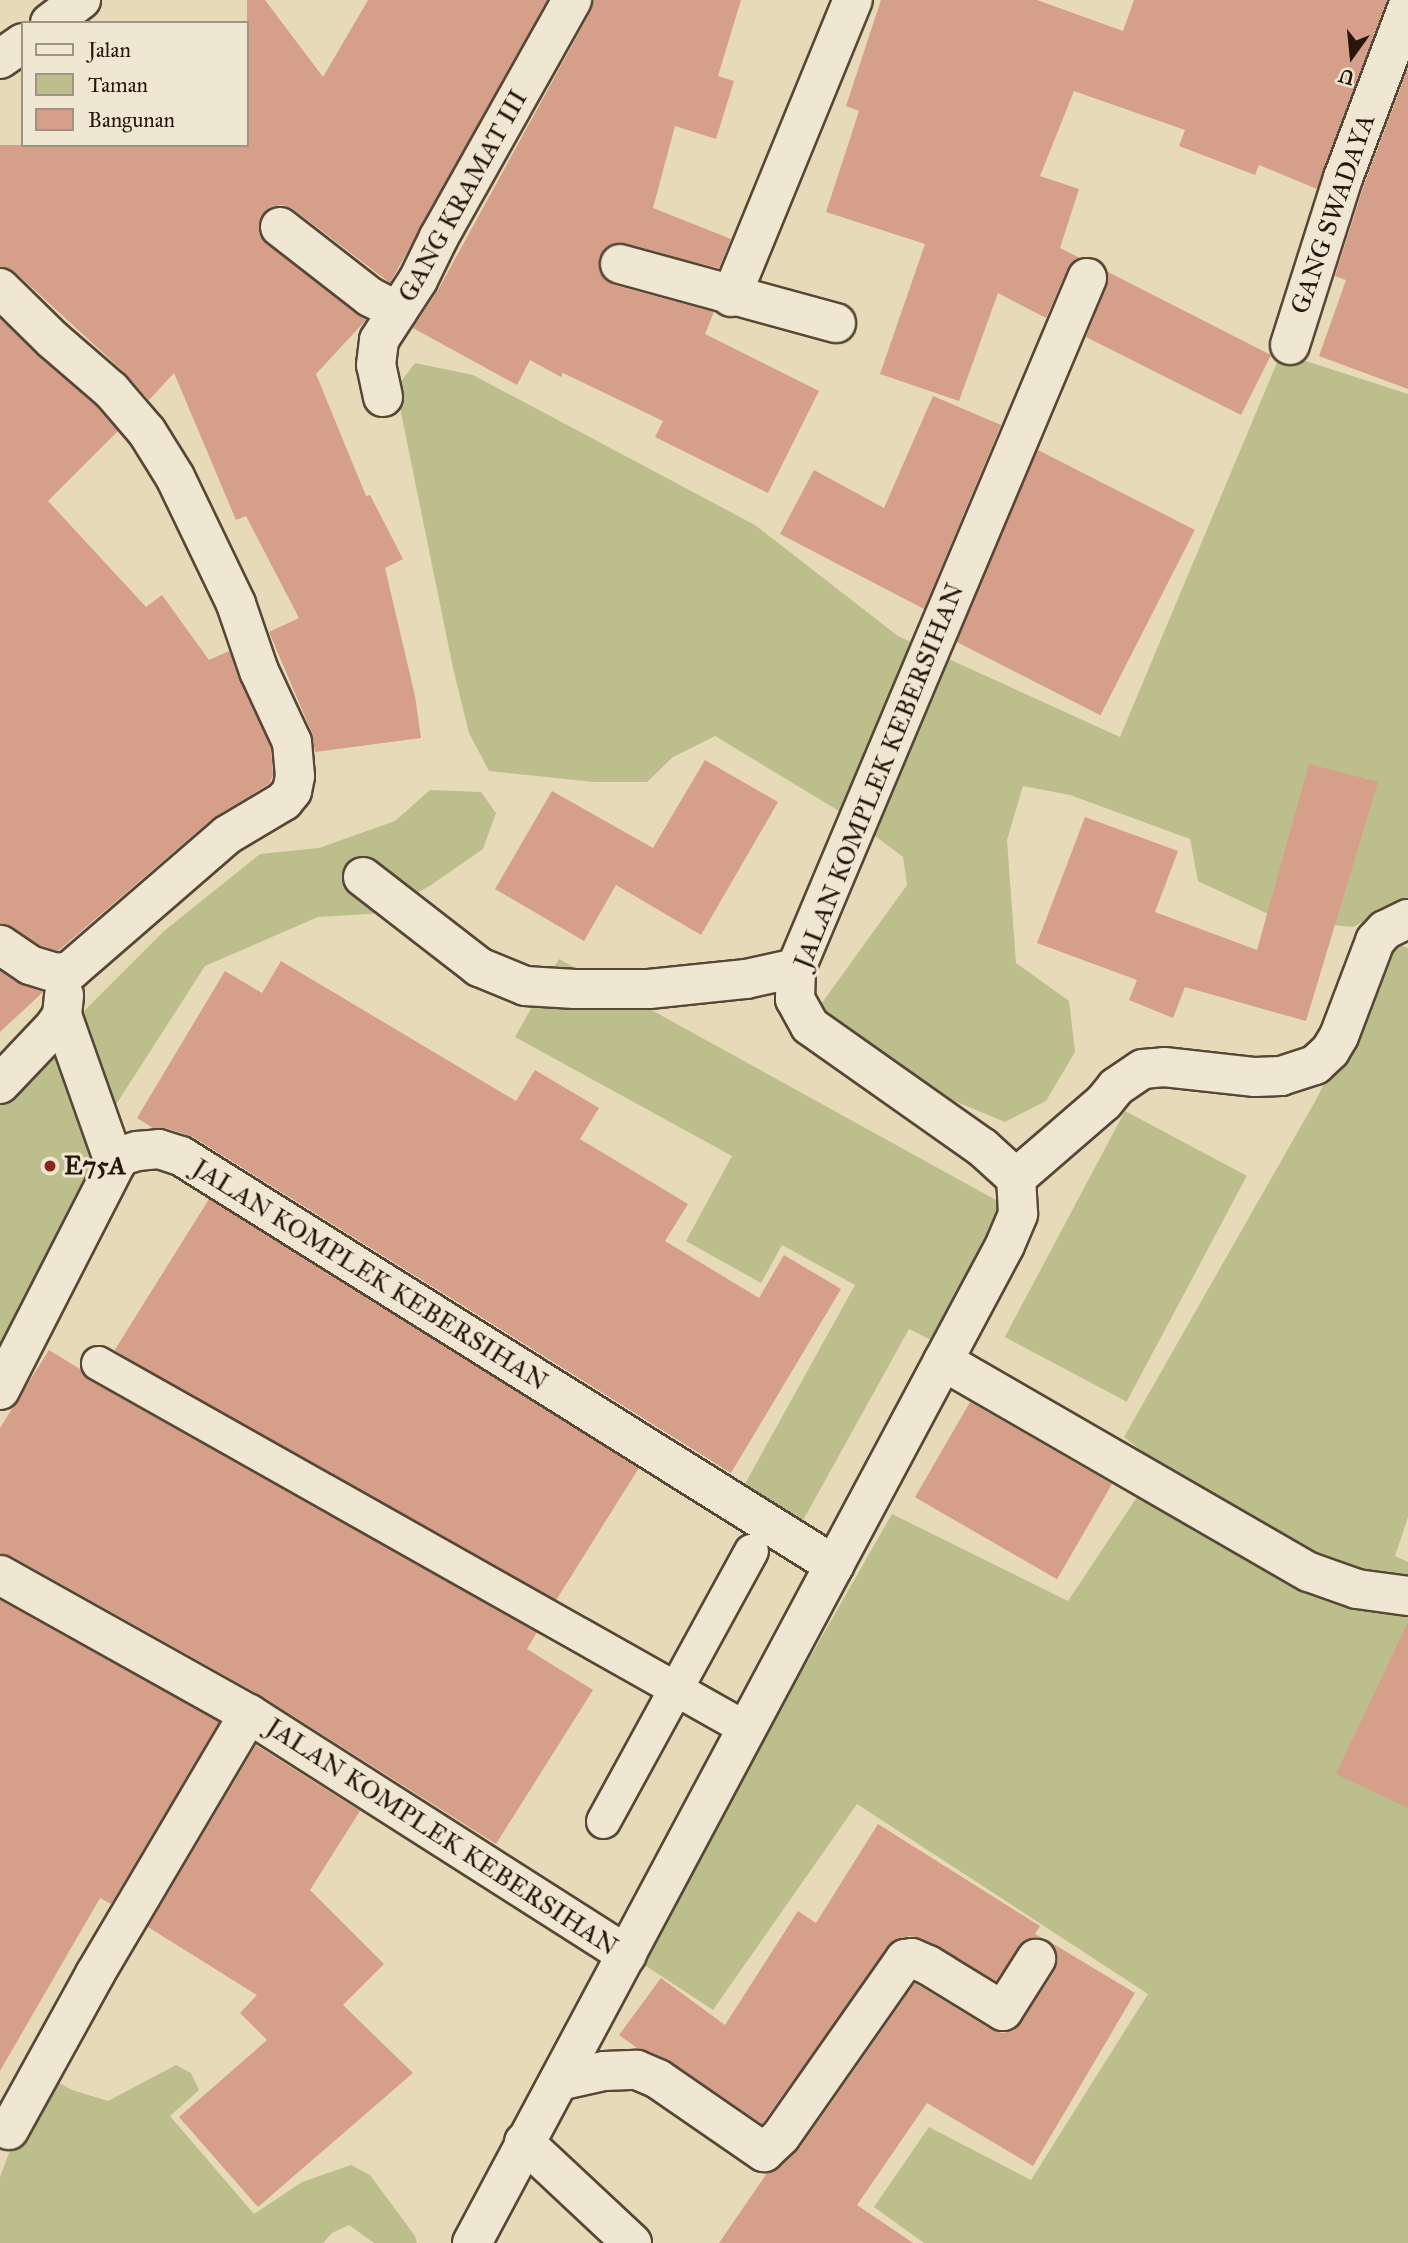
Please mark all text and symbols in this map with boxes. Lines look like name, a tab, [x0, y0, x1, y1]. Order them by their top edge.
legend	[21, 21, 248, 147]
north arrow	[1317, 21, 1387, 91]
text: Jalan	[88, 37, 131, 63]
text: U	[1336, 64, 1357, 90]
text: Taman	[88, 72, 148, 98]
street label: GANG KRAMAT III	[392, 85, 534, 307]
text: Bangunan	[88, 107, 175, 133]
street label: GANG SWADAYA	[1284, 110, 1382, 318]
street label: JALAN KOMPLEK KEBERSIHAN	[787, 579, 971, 973]
place label: E75A	[64, 1150, 126, 1182]
street label: JALAN KOMPLEK KEBERSIHAN	[187, 1152, 553, 1398]
marker: E75A	[42, 1158, 58, 1174]
street label: JALAN KOMPLEK KEBERSIHAN	[260, 1712, 624, 1962]

